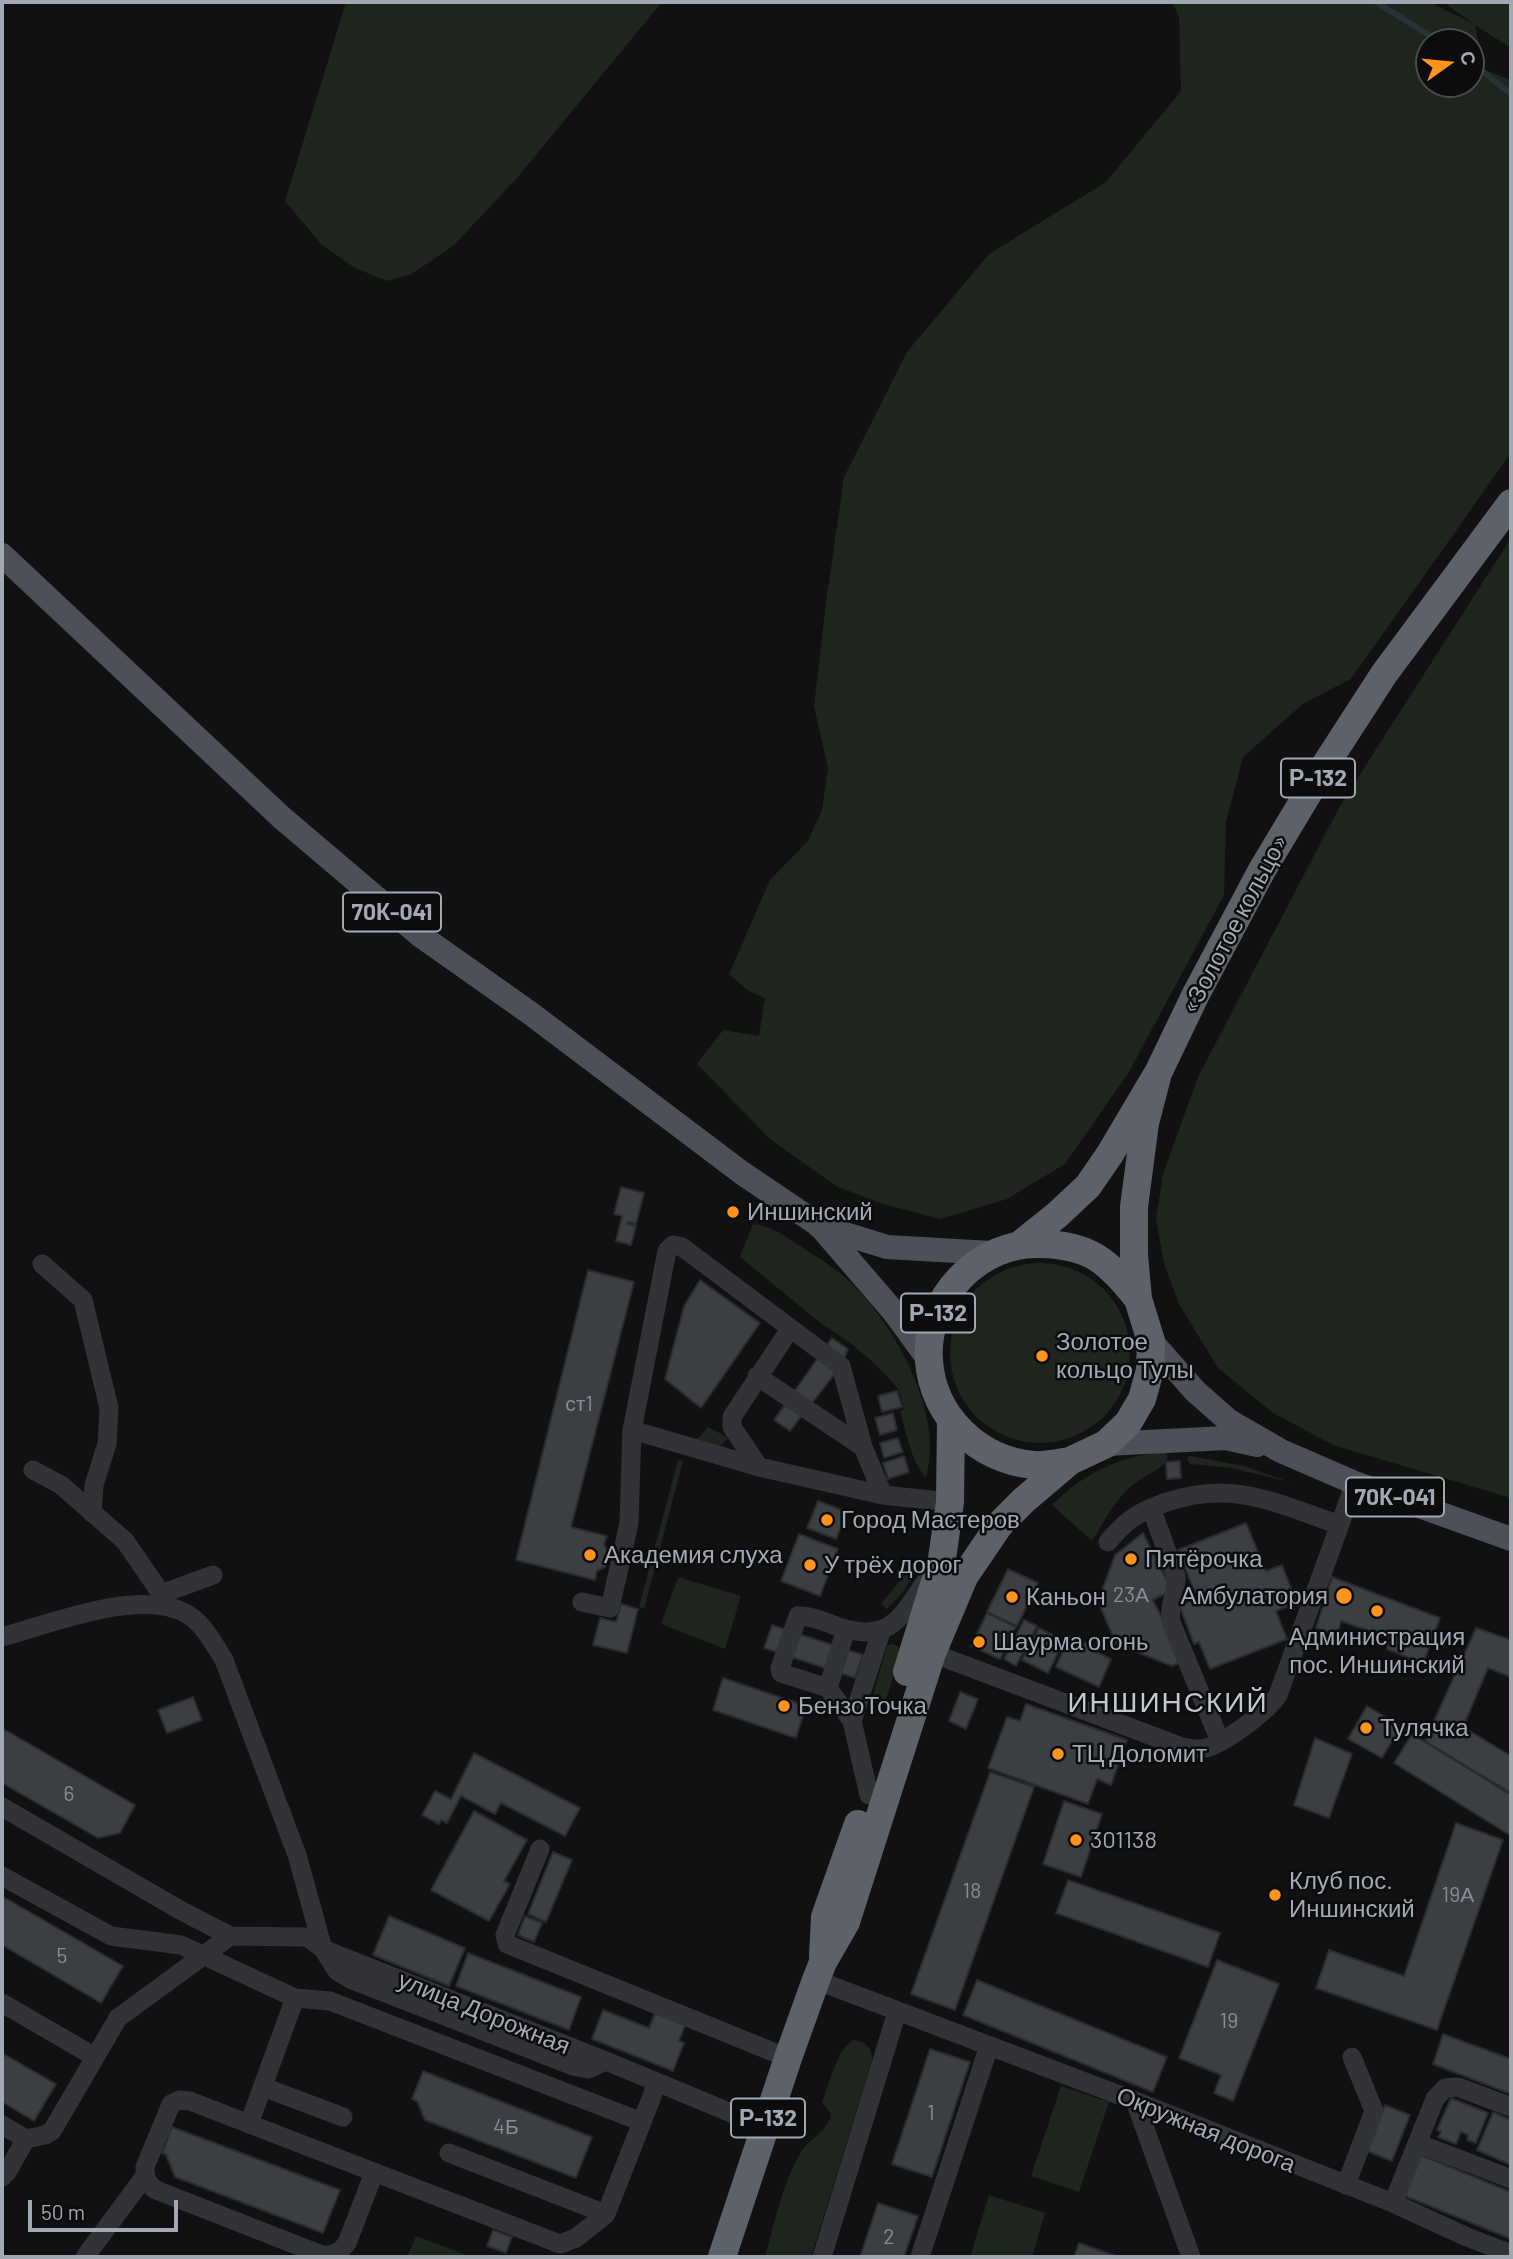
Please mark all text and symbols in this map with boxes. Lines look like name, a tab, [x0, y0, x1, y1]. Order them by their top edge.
north arrow	[1415, 28, 1485, 98]
text: С	[1456, 48, 1482, 68]
road number: Р-132	[1281, 758, 1355, 798]
street label: «Золотое кольцо»	[1175, 829, 1295, 1019]
road number: 70К-041	[343, 892, 441, 931]
place label: Иншинский	[747, 1198, 873, 1226]
marker: Иншинский	[725, 1204, 741, 1220]
road number: Р-132	[901, 1294, 975, 1332]
place label: Золотое кольцо Тулы	[1056, 1328, 1194, 1384]
marker: Золотое кольцо Тулы	[1034, 1348, 1050, 1364]
house number: ст1	[565, 1391, 593, 1417]
road number: 70К-041	[1346, 1478, 1444, 1516]
place label: Город Мастеров	[841, 1506, 1020, 1534]
marker: Город Мастеров	[819, 1512, 835, 1528]
place label: Академия слуха	[604, 1541, 783, 1569]
place label: Пятёрочка	[1145, 1545, 1263, 1573]
marker: Академия слуха	[582, 1547, 598, 1563]
place label: У трёх дорог	[824, 1551, 961, 1579]
marker: Пятёрочка	[1123, 1551, 1139, 1567]
marker: У трёх дорог	[802, 1557, 818, 1573]
house number: 23А	[1113, 1582, 1149, 1608]
place label: Амбулатория	[1180, 1582, 1328, 1610]
place label: Каньон	[1026, 1583, 1106, 1611]
marker: Амбулатория	[1334, 1586, 1354, 1606]
marker: Каньон	[1004, 1589, 1020, 1605]
marker: Администрация пос. Иншинский	[1369, 1603, 1385, 1619]
place label: Администрация пос. Иншинский	[1289, 1623, 1465, 1679]
place label: Шаурма огонь	[993, 1628, 1148, 1656]
marker: Шаурма огонь	[971, 1634, 987, 1650]
district label: ИНШИНСКИЙ	[1069, 1686, 1267, 1720]
place label: БензоТочка	[798, 1692, 927, 1720]
marker: БензоТочка	[776, 1698, 792, 1714]
place label: Тулячка	[1380, 1714, 1469, 1742]
marker: Тулячка	[1358, 1720, 1374, 1736]
place label: ТЦ Доломит	[1072, 1740, 1207, 1768]
marker: ТЦ Доломит	[1050, 1746, 1066, 1762]
house number: 6	[64, 1781, 74, 1807]
place label: 301138	[1090, 1826, 1157, 1854]
marker: 301138	[1068, 1832, 1084, 1848]
place label: Клуб пос. Иншинский	[1289, 1867, 1415, 1923]
house number: 18	[963, 1878, 981, 1904]
house number: 19А	[1442, 1882, 1474, 1908]
marker: Клуб пос. Иншинский	[1267, 1887, 1283, 1903]
house number: 5	[57, 1943, 67, 1969]
street label: улица Дорожная	[394, 1965, 574, 2061]
house number: 19	[1220, 2008, 1238, 2034]
street label: Окружная дорога	[1112, 2081, 1300, 2179]
road number: Р-132	[731, 2098, 805, 2138]
house number: 1	[927, 2100, 935, 2126]
house number: 4Б	[493, 2114, 519, 2140]
scale bar	[32, 2186, 182, 2230]
text: 50 m	[41, 2199, 85, 2224]
house number: 2	[883, 2224, 895, 2250]

